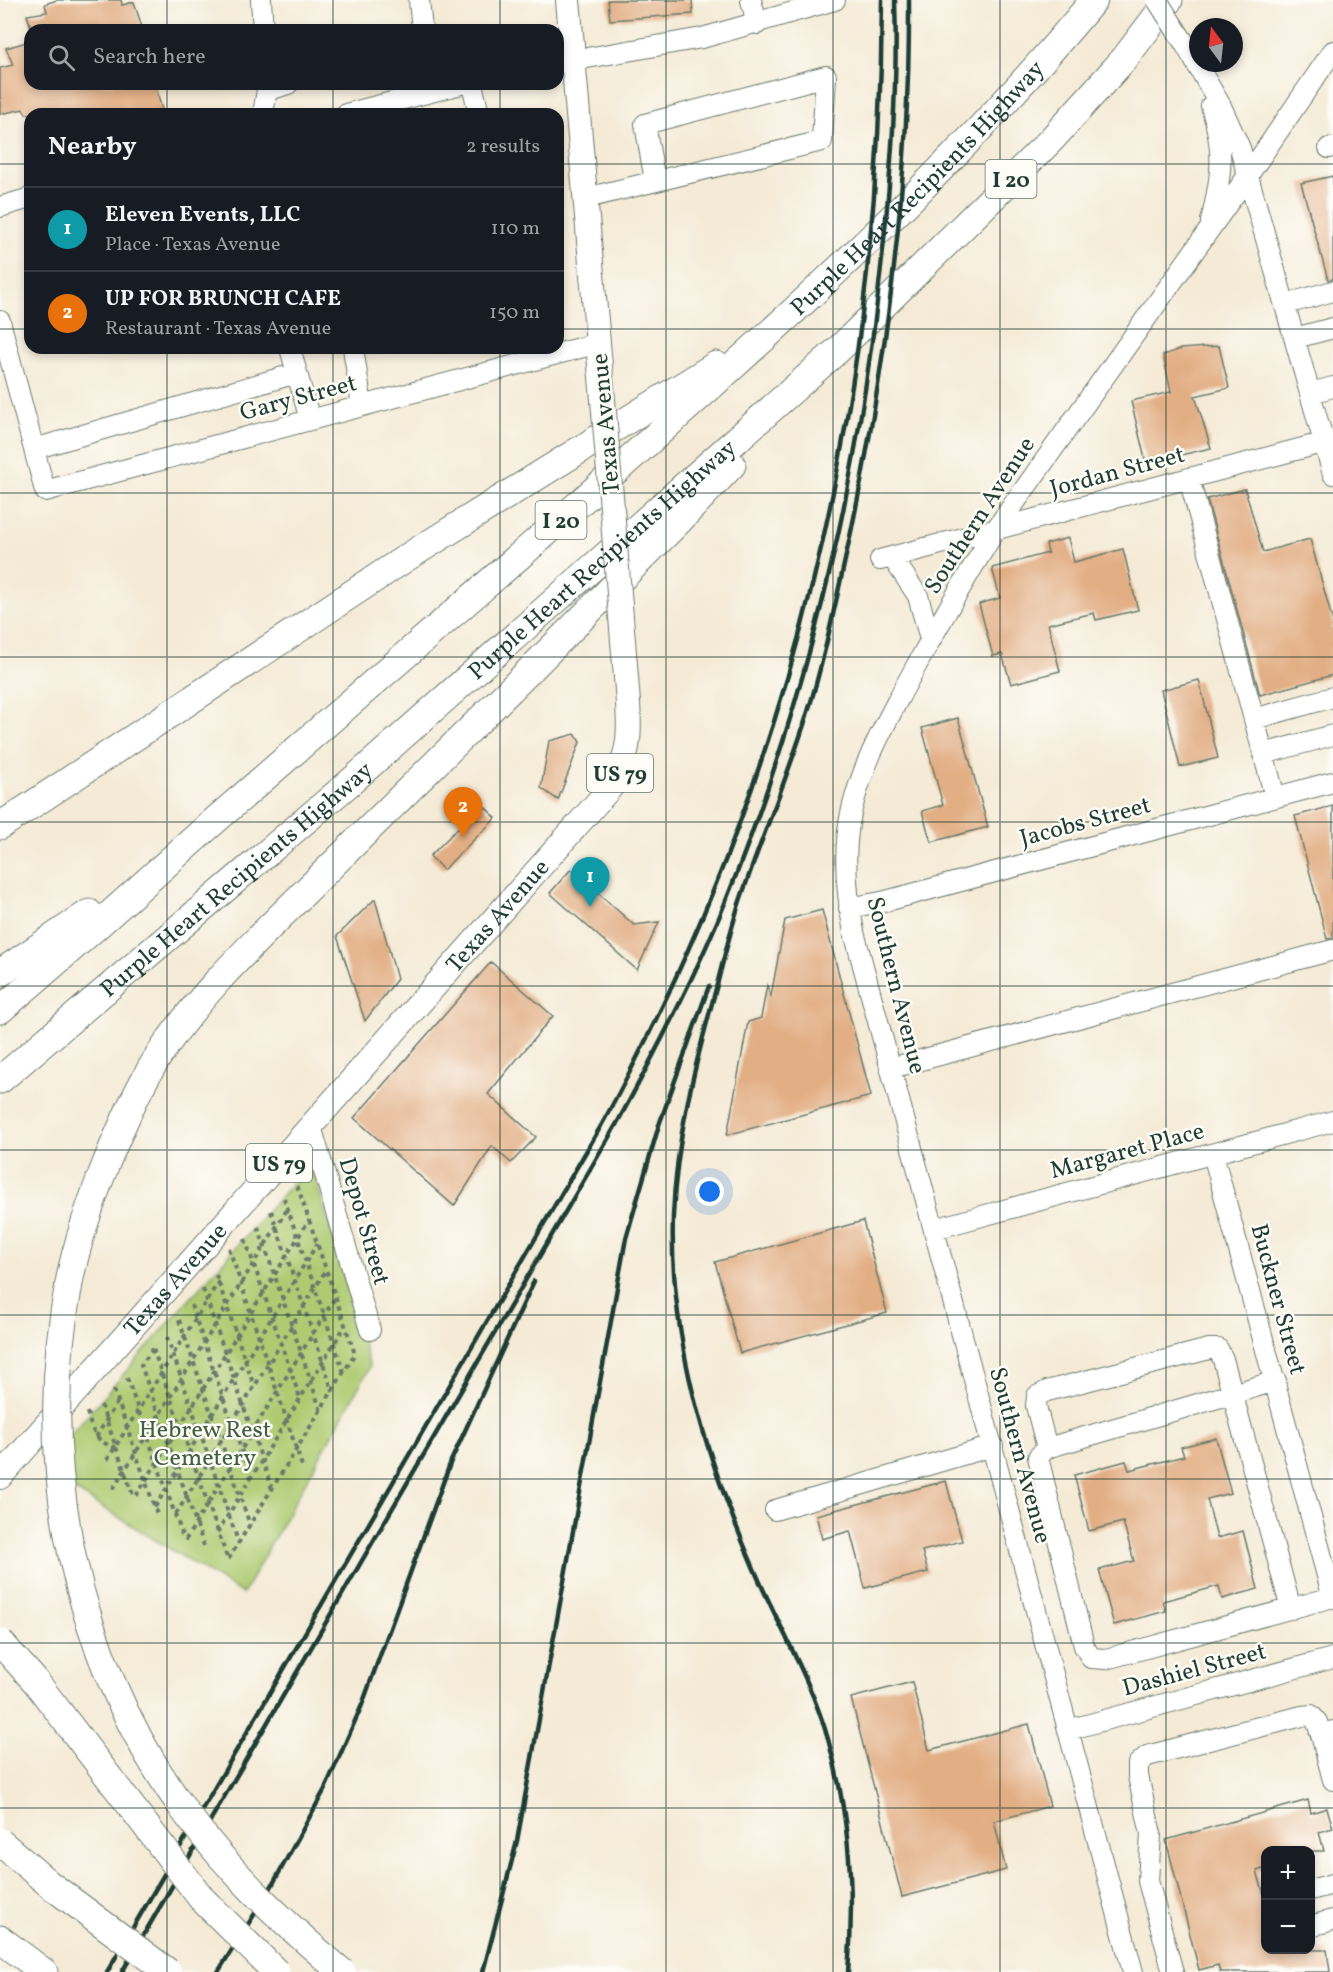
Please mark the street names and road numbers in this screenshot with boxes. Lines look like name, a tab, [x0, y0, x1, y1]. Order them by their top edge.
street label: Purple Heart Recipients Highway	[784, 54, 1053, 325]
road number: I 20	[986, 160, 1036, 198]
street label: Texas Avenue	[584, 352, 630, 496]
street label: Gary Street	[236, 367, 361, 431]
street label: Southern Avenue	[917, 431, 1044, 601]
street label: Purple Heart Recipients Highway	[462, 432, 745, 689]
street label: Jordan Street	[1046, 439, 1189, 507]
road number: I 20	[536, 501, 586, 539]
road number: US 79	[587, 754, 653, 792]
street label: Purple Heart Recipients Highway	[94, 755, 381, 1007]
street label: Jacobs Street	[1016, 789, 1155, 857]
street label: Texas Avenue	[439, 852, 558, 981]
street label: Southern Avenue	[857, 893, 933, 1078]
street label: Margaret Place	[1047, 1115, 1208, 1189]
road number: US 79	[246, 1144, 312, 1182]
street label: Depot Street	[329, 1154, 398, 1289]
street label: Texas Avenue	[117, 1216, 236, 1345]
street label: Buckner Street	[1241, 1220, 1314, 1379]
street label: Southern Avenue	[979, 1364, 1059, 1547]
street label: Dashiel Street	[1119, 1635, 1270, 1706]

